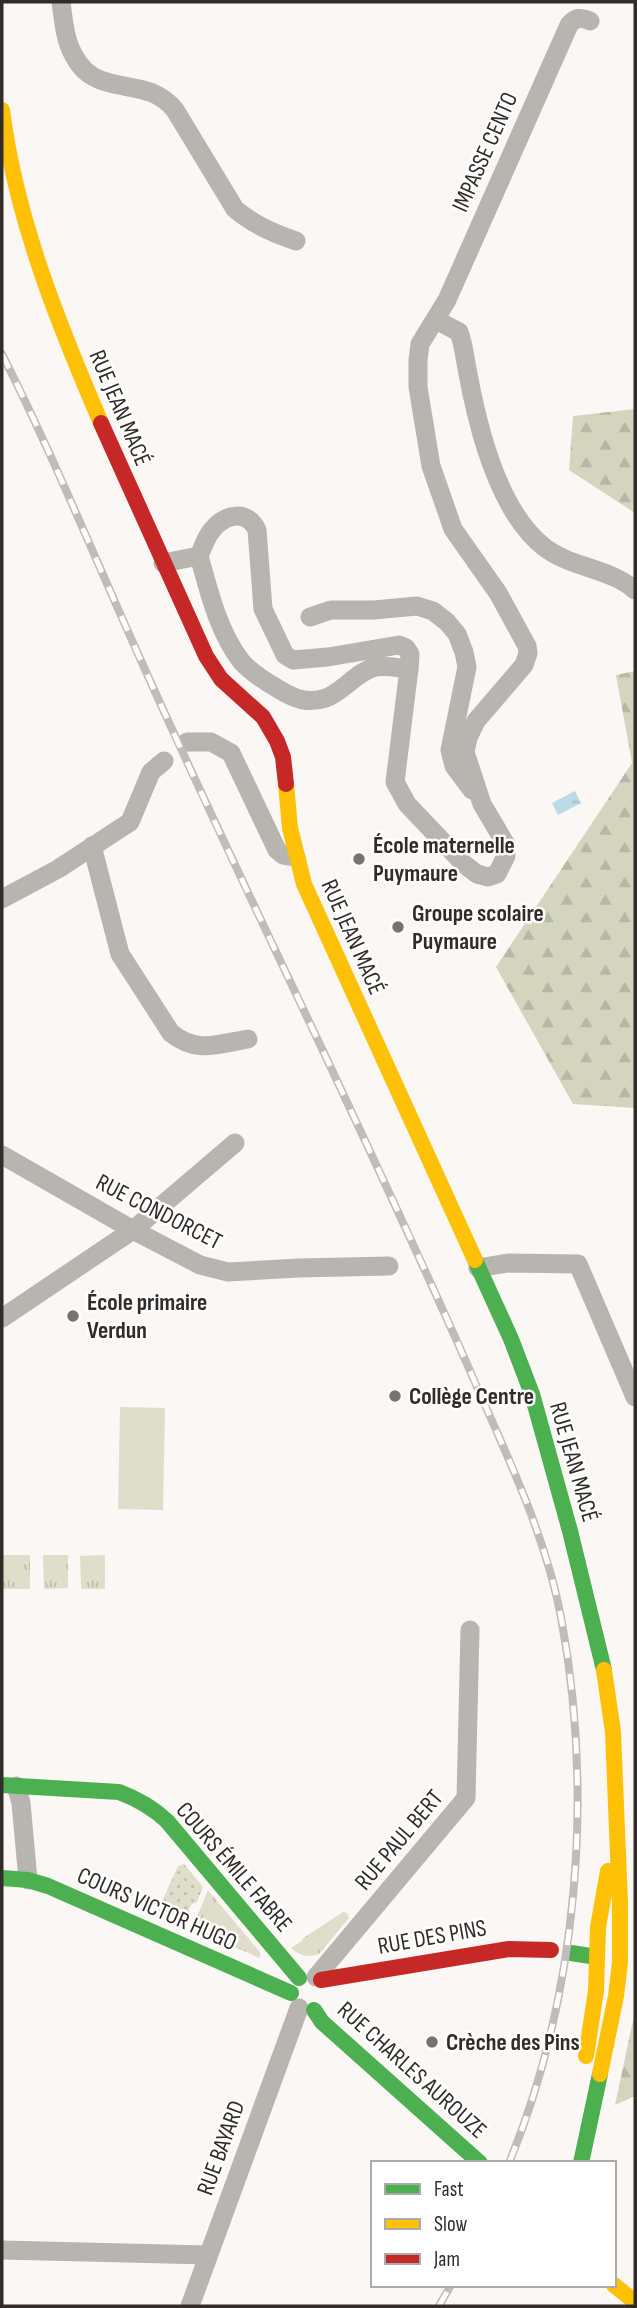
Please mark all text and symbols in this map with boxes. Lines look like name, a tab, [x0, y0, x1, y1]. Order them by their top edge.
street label: IMPASSE CENTO	[446, 88, 524, 216]
street label: RUE JEAN MACÉ	[83, 346, 157, 470]
place label: École maternelle Puymaure	[373, 831, 515, 888]
marker: École maternelle Puymaure	[351, 851, 367, 867]
street label: RUE JEAN MACÉ	[315, 875, 391, 999]
place label: Groupe scolaire Puymaure	[412, 899, 544, 956]
marker: Groupe scolaire Puymaure	[390, 919, 406, 935]
street label: RUE CONDORCET	[91, 1168, 227, 1256]
place label: École primaire Verdun	[87, 1288, 207, 1345]
marker: École primaire Verdun	[65, 1308, 81, 1324]
place label: Collège Centre	[409, 1382, 534, 1411]
marker: Collège Centre	[387, 1388, 403, 1404]
street label: RUE JEAN MACÉ	[543, 1399, 605, 1525]
street label: RUE PAUL BERT	[349, 1784, 449, 1896]
street label: COURS ÉMILE FABRE	[170, 1796, 298, 1938]
street label: COURS VICTOR HUGO	[73, 1861, 241, 1957]
street label: RUE DES PINS	[375, 1913, 489, 1961]
street label: RUE CHARLES AUROUZE	[331, 1995, 493, 2145]
place label: Crèche des Pins	[446, 2028, 580, 2057]
marker: Crèche des Pins	[424, 2034, 440, 2050]
street label: RUE BAYARD	[191, 2097, 251, 2199]
legend	[371, 2161, 616, 2287]
text: Fast	[434, 2177, 464, 2202]
text: Slow	[434, 2212, 468, 2237]
text: Jam	[433, 2247, 460, 2272]

